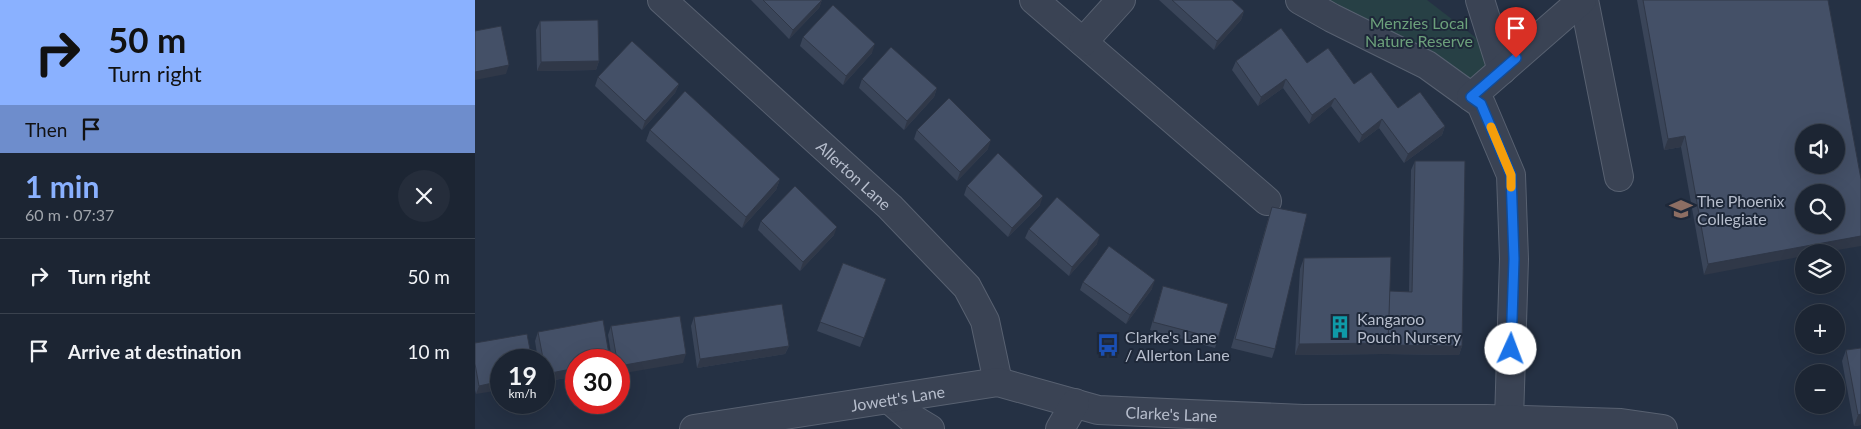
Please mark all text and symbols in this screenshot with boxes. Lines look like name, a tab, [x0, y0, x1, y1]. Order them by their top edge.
pin	[1495, 7, 1537, 58]
park label: Menzies Local Nature Reserve	[1365, 13, 1473, 50]
icon: arrive	[1502, 14, 1530, 42]
text: 50 m	[108, 18, 186, 60]
icon: right	[25, 20, 90, 85]
text: Turn right	[108, 60, 202, 87]
icon: arrive	[77, 115, 105, 143]
text: Then	[25, 118, 67, 141]
map controls	[1795, 124, 1845, 414]
button: sound	[1795, 124, 1845, 174]
street label: Allerton Lane	[813, 136, 896, 213]
text: 1 min	[25, 168, 99, 204]
button: close	[398, 170, 450, 222]
button: search	[1795, 184, 1845, 234]
place label: The Phoenix Collegiate	[1697, 191, 1785, 228]
school or university icon: The Phoenix Collegiate	[1668, 196, 1694, 222]
text: 60 m · 07:37	[25, 205, 114, 224]
button: layers	[1795, 244, 1845, 294]
icon: right	[25, 262, 53, 290]
text: Turn right	[68, 265, 150, 288]
text: 50 m	[407, 265, 450, 288]
button: +	[1795, 304, 1845, 354]
place label: Kangaroo Pouch Nursery	[1357, 309, 1462, 346]
building icon: Kangaroo Pouch Nursery	[1327, 314, 1353, 340]
position arrow	[1484, 322, 1536, 374]
place label: Clarke's Lane / Allerton Lane	[1125, 327, 1230, 364]
bus stop icon: Clarke's Lane / Allerton Lane	[1095, 332, 1121, 358]
icon: arrive	[25, 337, 53, 365]
text: Arrive at destination	[68, 340, 241, 363]
text: 10 m	[407, 340, 450, 363]
speed limit sign: 30	[565, 349, 630, 414]
text: 19	[508, 360, 537, 390]
button: −	[1795, 364, 1845, 414]
street label: Jowett's Lane	[849, 381, 946, 414]
text: km/h	[508, 386, 537, 401]
street label: Clarke's Lane	[1125, 402, 1218, 425]

